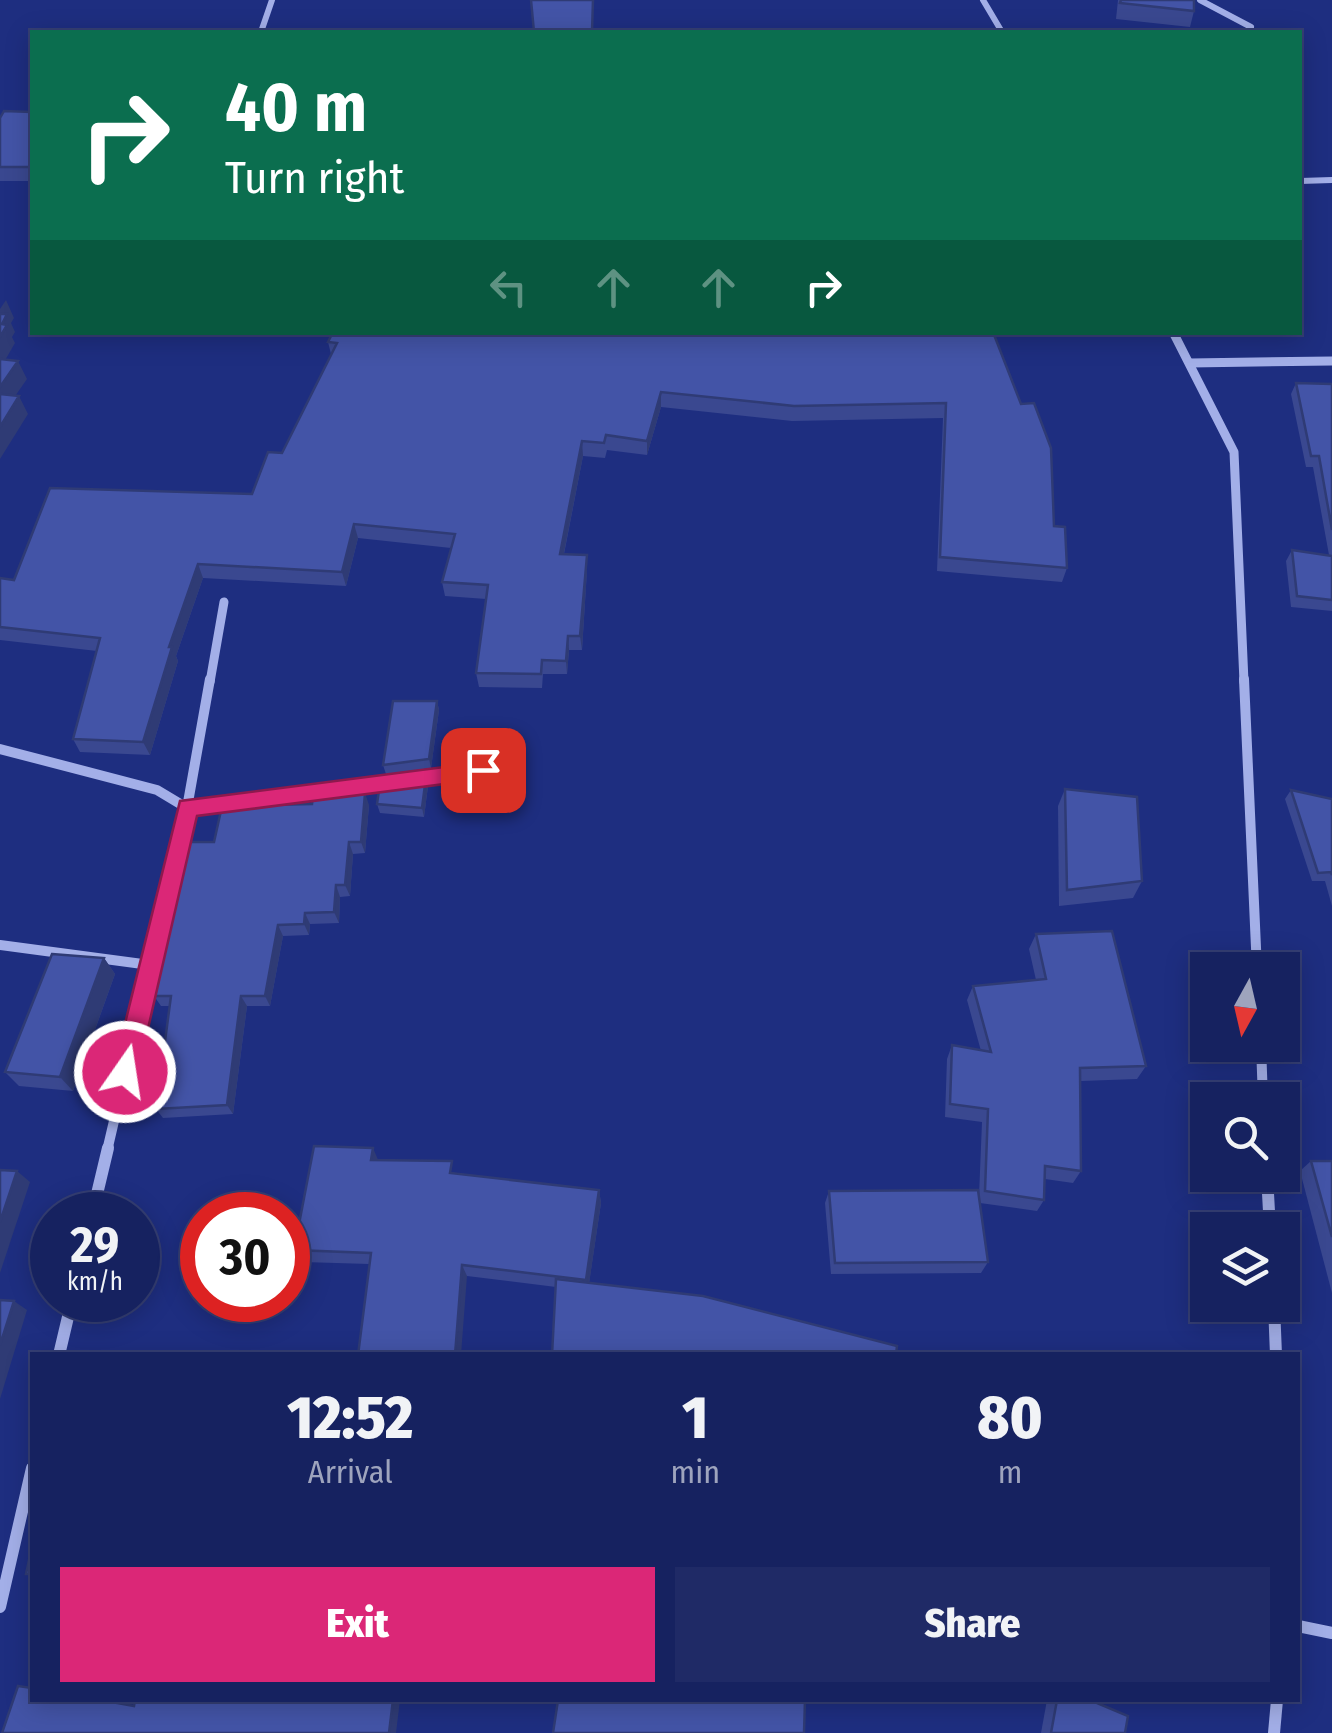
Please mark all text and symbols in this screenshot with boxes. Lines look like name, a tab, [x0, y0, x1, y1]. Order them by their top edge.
text: 40 m	[225, 66, 367, 150]
icon: right	[60, 70, 190, 200]
text: Turn right	[225, 151, 404, 205]
icon: left	[481, 260, 536, 315]
icon: ahead	[586, 260, 641, 315]
icon: ahead	[691, 260, 746, 315]
icon: right	[796, 260, 851, 315]
pin	[441, 728, 526, 813]
icon: arrive	[456, 743, 511, 798]
north arrow	[1190, 952, 1300, 1062]
map controls	[1190, 952, 1300, 1322]
position arrow	[73, 1020, 177, 1124]
button: search	[1190, 1082, 1300, 1192]
speed limit sign: 30	[180, 1192, 310, 1322]
button: layers	[1190, 1212, 1300, 1322]
text: 29	[71, 1215, 119, 1275]
text: km/h	[67, 1267, 123, 1297]
text: 12:52	[287, 1382, 413, 1454]
text: 1	[682, 1382, 708, 1454]
text: 80	[977, 1382, 1043, 1454]
text: Arrival	[308, 1453, 393, 1491]
text: min	[671, 1453, 720, 1491]
text: m	[998, 1453, 1022, 1491]
button: Exit	[60, 1567, 655, 1682]
button: Share	[675, 1567, 1270, 1682]

